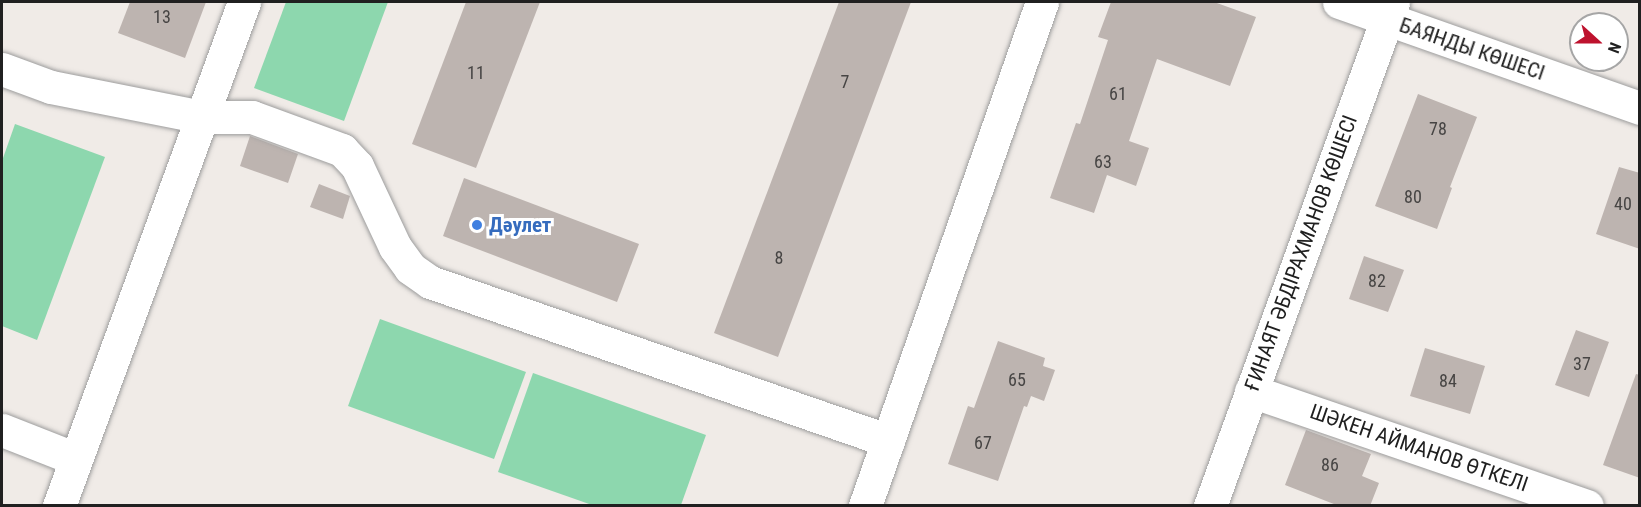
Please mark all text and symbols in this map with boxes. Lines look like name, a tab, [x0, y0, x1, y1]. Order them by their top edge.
house number: 13	[153, 6, 171, 28]
street label: БАЯНДЫ КӨШЕСІ	[1396, 12, 1548, 86]
north arrow	[1569, 12, 1629, 72]
text: N	[1604, 40, 1625, 56]
house number: 11	[467, 62, 485, 84]
house number: 7	[841, 71, 849, 93]
house number: 61	[1109, 83, 1127, 105]
street label: ҒИНАЯТ ӘБДІРАХМАНОВ КӨШЕСІ	[1239, 112, 1363, 394]
house number: 78	[1429, 118, 1447, 140]
house number: 63	[1094, 151, 1112, 173]
house number: 80	[1404, 186, 1422, 208]
house number: 40	[1614, 193, 1632, 215]
place label: Дәулет	[489, 212, 551, 238]
marker: Дәулет	[470, 218, 484, 232]
house number: 8	[775, 247, 783, 269]
house number: 82	[1368, 270, 1386, 292]
house number: 37	[1573, 353, 1591, 375]
house number: 65	[1008, 369, 1026, 391]
house number: 84	[1439, 370, 1457, 392]
street label: ШӘКЕН АЙМАНОВ ӨТКЕЛІ	[1307, 399, 1531, 497]
house number: 67	[974, 432, 992, 454]
house number: 86	[1321, 454, 1339, 476]

